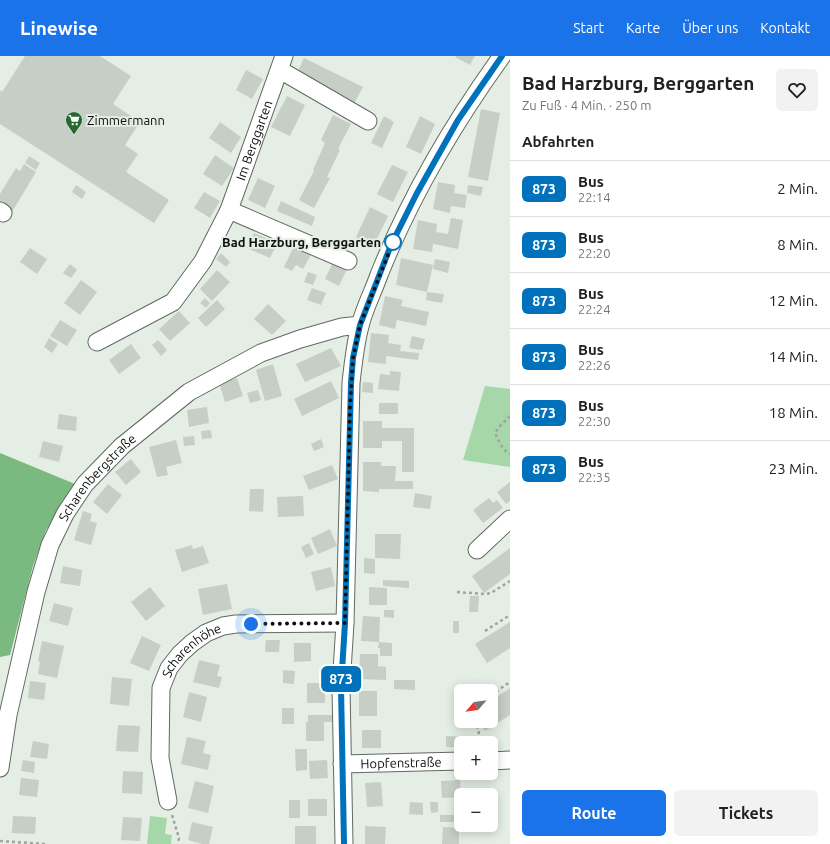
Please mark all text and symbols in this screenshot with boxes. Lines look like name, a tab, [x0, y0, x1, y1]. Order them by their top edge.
text: Linewise	[20, 17, 98, 39]
text: Start	[573, 20, 604, 36]
text: Karte	[626, 20, 660, 36]
text: Über uns	[682, 20, 738, 36]
text: Kontakt	[760, 20, 810, 36]
button: heart	[776, 69, 818, 111]
text: Bad Harzburg, Berggarten	[522, 72, 754, 94]
street label: Im Berggarten	[233, 98, 275, 182]
text: Zu Fuß · 4 Min. · 250 m	[522, 98, 651, 112]
supermarket icon: Zimmermann	[64, 110, 84, 135]
place label: Zimmermann	[87, 113, 165, 127]
text: Abfahrten	[522, 133, 594, 150]
text: Bus	[578, 173, 604, 190]
text: 2 Min.	[777, 180, 818, 197]
text: 873	[532, 181, 556, 197]
text: 22:14	[578, 190, 611, 204]
text: Bus	[578, 229, 604, 246]
marker: Bad Harzburg, Berggarten	[384, 233, 402, 251]
place label: Bad Harzburg, Berggarten	[222, 235, 381, 249]
text: 8 Min.	[777, 236, 818, 253]
text: 873	[532, 237, 556, 253]
text: 22:20	[578, 246, 611, 260]
text: Bus	[578, 285, 604, 302]
text: 12 Min.	[769, 292, 818, 309]
text: 873	[532, 293, 556, 309]
text: 22:24	[578, 302, 611, 316]
text: Bus	[578, 341, 604, 358]
text: 14 Min.	[769, 348, 818, 365]
text: 873	[532, 349, 556, 365]
text: 22:26	[578, 358, 611, 372]
text: Bus	[578, 397, 604, 414]
text: 18 Min.	[769, 404, 818, 421]
text: 873	[532, 405, 556, 421]
text: 22:30	[578, 414, 611, 428]
street label: Scharenbergstraße	[56, 431, 138, 523]
text: Bus	[578, 453, 604, 470]
text: 23 Min.	[769, 460, 818, 477]
text: 873	[532, 461, 556, 477]
text: 22:35	[578, 470, 611, 484]
your location	[241, 614, 261, 634]
street label: Scharenhöhe	[159, 621, 223, 679]
line badge: 873	[318, 666, 364, 692]
text: 873	[329, 671, 353, 687]
north arrow	[454, 684, 498, 728]
map controls	[454, 684, 498, 832]
button: +	[454, 736, 498, 780]
street label: Hopfenstraße	[360, 754, 442, 771]
button: −	[454, 788, 498, 832]
button: Route	[522, 790, 666, 836]
button: Tickets	[674, 790, 818, 836]

